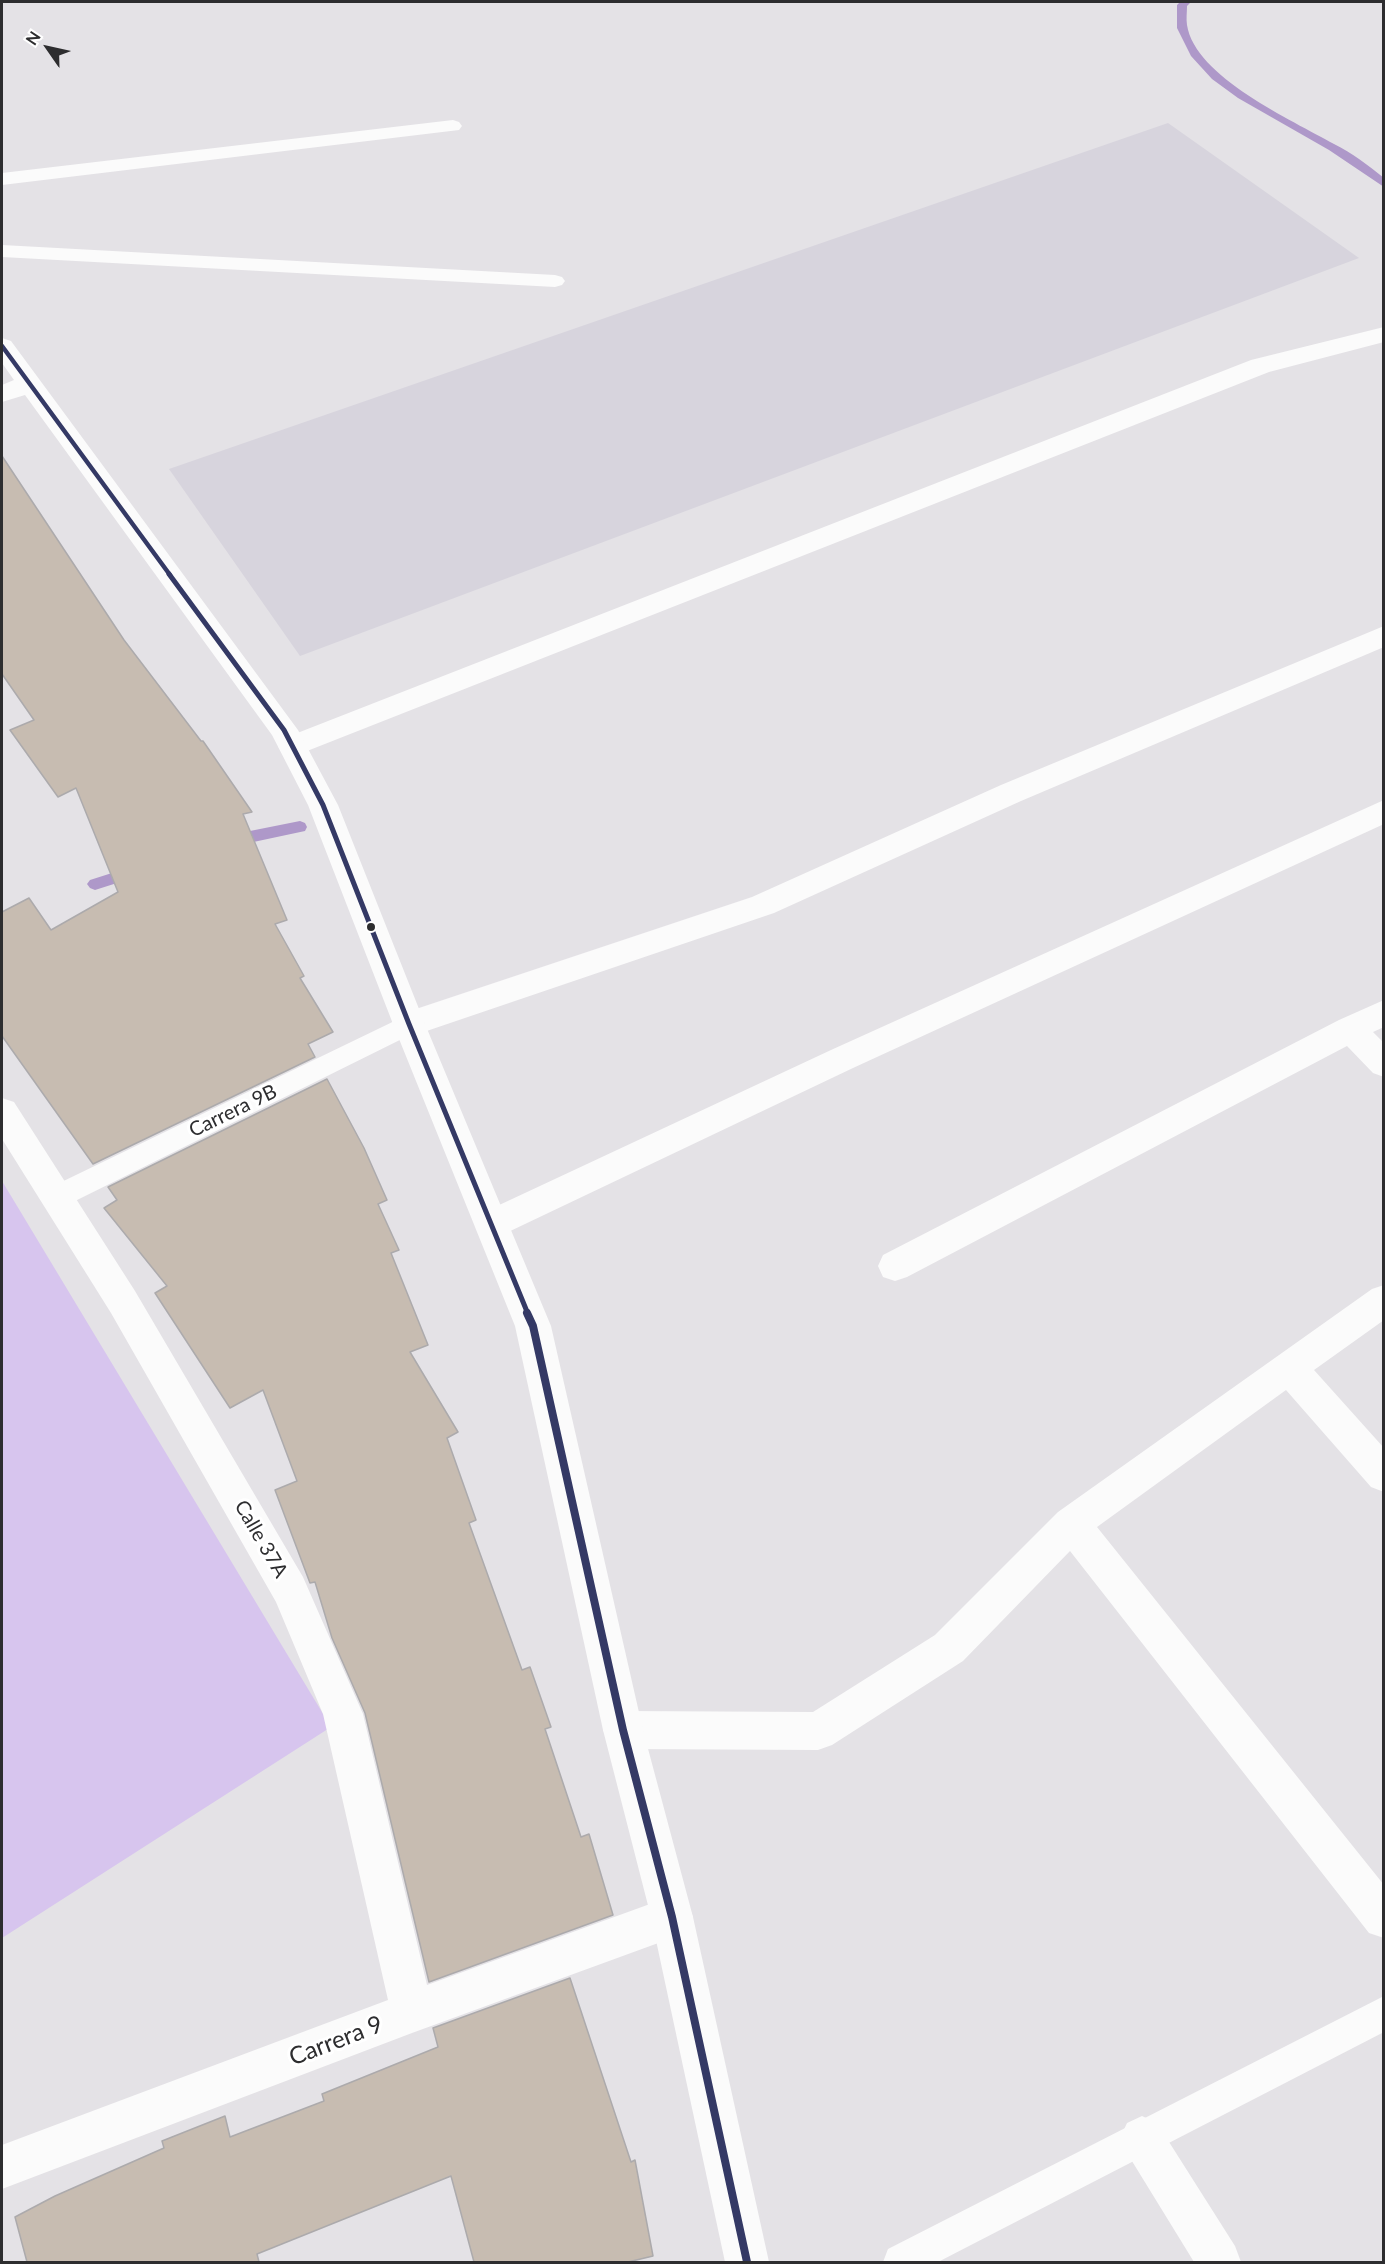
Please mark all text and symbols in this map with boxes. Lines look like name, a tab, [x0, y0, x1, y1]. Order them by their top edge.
north arrow	[18, 18, 78, 78]
text: N	[21, 27, 44, 48]
unlabelled marker	[365, 921, 377, 933]
street label: Carrera 9B	[185, 1079, 281, 1143]
street label: Calle 37A	[229, 1496, 293, 1582]
street label: Carrera 9	[285, 2010, 387, 2072]

